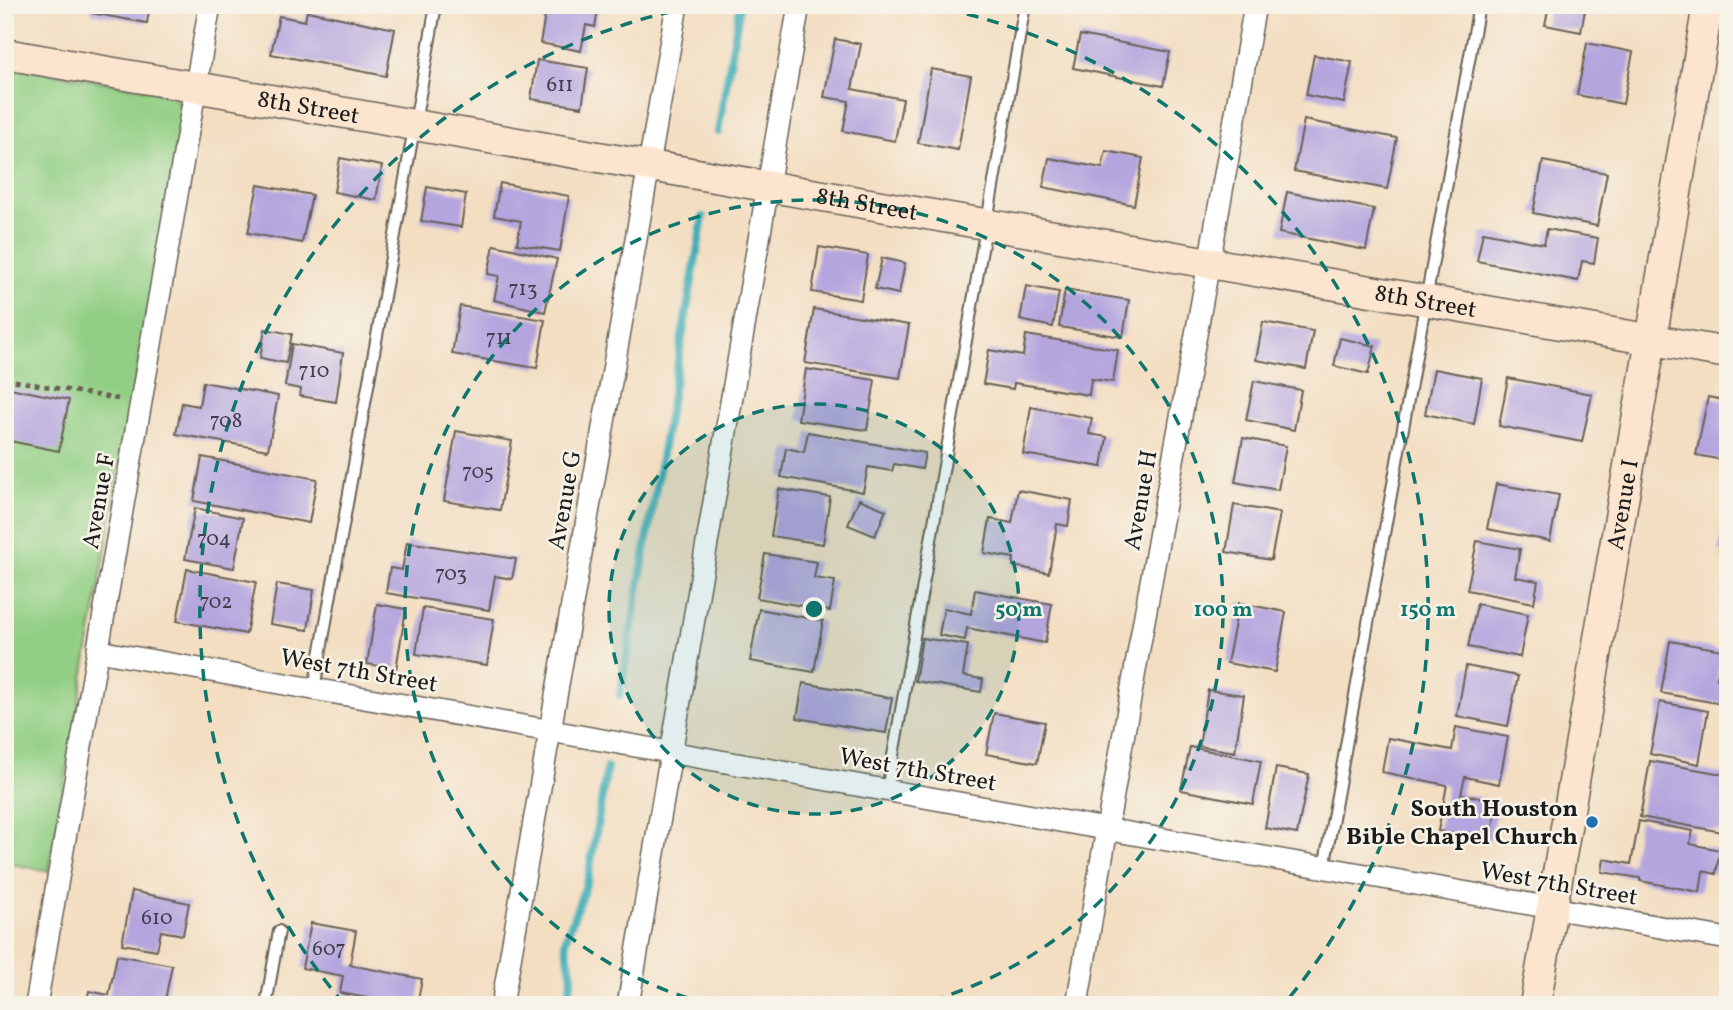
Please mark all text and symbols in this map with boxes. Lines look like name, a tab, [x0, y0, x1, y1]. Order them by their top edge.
house number: 611	[547, 71, 573, 100]
street label: 8th Street	[255, 83, 362, 134]
street label: 8th Street	[813, 180, 920, 231]
house number: 713	[508, 275, 538, 304]
street label: 8th Street	[1372, 277, 1479, 328]
house number: 711	[486, 324, 512, 353]
house number: 710	[299, 357, 329, 386]
house number: 708	[210, 407, 242, 436]
street label: Avenue H	[1116, 447, 1168, 553]
street label: Avenue G	[540, 448, 591, 553]
street label: Avenue F	[75, 451, 125, 552]
street label: Avenue I	[1600, 457, 1649, 553]
house number: 705	[462, 458, 494, 487]
house number: 704	[197, 525, 231, 554]
house number: 703	[435, 560, 467, 589]
house number: 702	[199, 588, 233, 617]
text: 50 m	[995, 596, 1043, 625]
text: 100 m	[1193, 596, 1253, 625]
text: 150 m	[1400, 596, 1456, 625]
centre of rings	[802, 597, 826, 621]
street label: West 7th Street	[277, 641, 440, 703]
street label: West 7th Street	[836, 740, 999, 802]
place label: South Houston Bible Chapel Church	[1346, 793, 1578, 855]
marker: South Houston Bible Chapel Church	[1584, 814, 1600, 830]
street label: West 7th Street	[1477, 854, 1640, 916]
house number: 610	[141, 904, 173, 933]
house number: 607	[312, 935, 346, 964]

